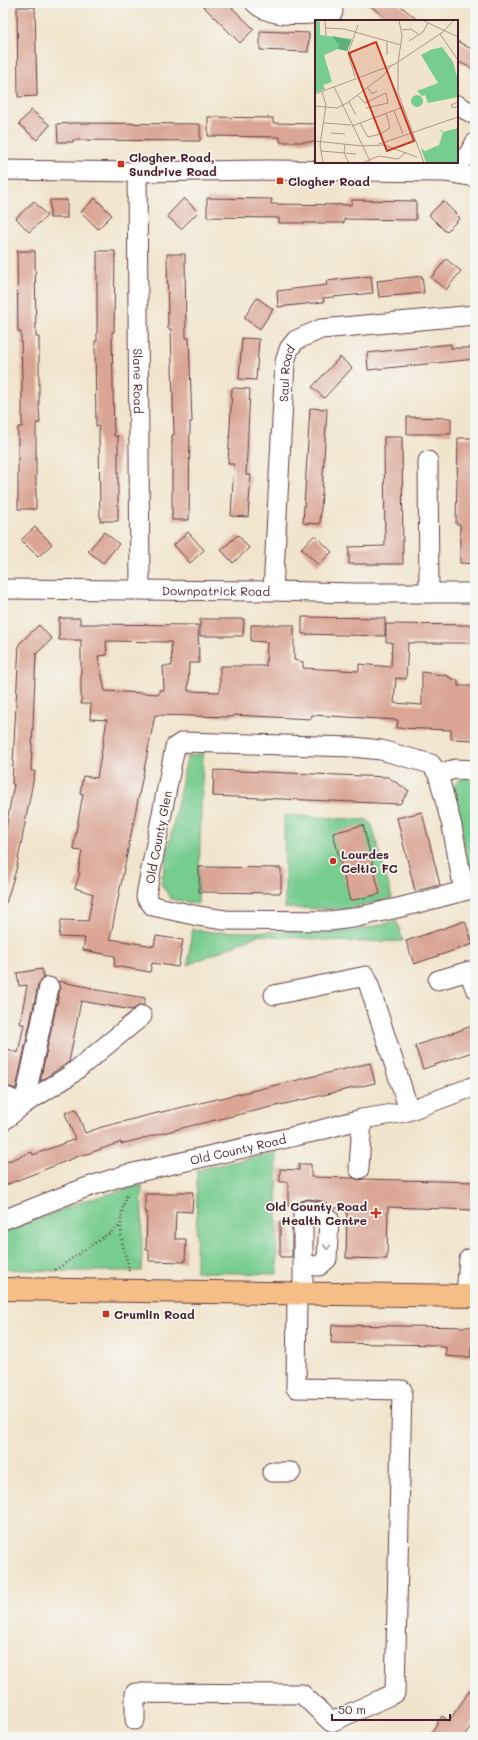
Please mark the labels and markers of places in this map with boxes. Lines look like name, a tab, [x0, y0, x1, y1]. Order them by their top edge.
place label: Clogher Road, Sundrive Road	[129, 149, 217, 179]
marker: Clogher Road, Sundrive Road	[116, 159, 126, 169]
place label: Clogher Road	[288, 173, 370, 189]
marker: Clogher Road	[275, 176, 285, 186]
place label: Lourdes Celtic FC	[341, 846, 398, 876]
marker: Lourdes Celtic FC	[328, 856, 338, 866]
place label: Old County Road Health Centre	[265, 1198, 367, 1228]
marker: Old County Road Health Centre	[370, 1207, 382, 1219]
place label: Crumlin Road	[114, 1306, 195, 1322]
marker: Crumlin Road	[101, 1309, 111, 1319]

